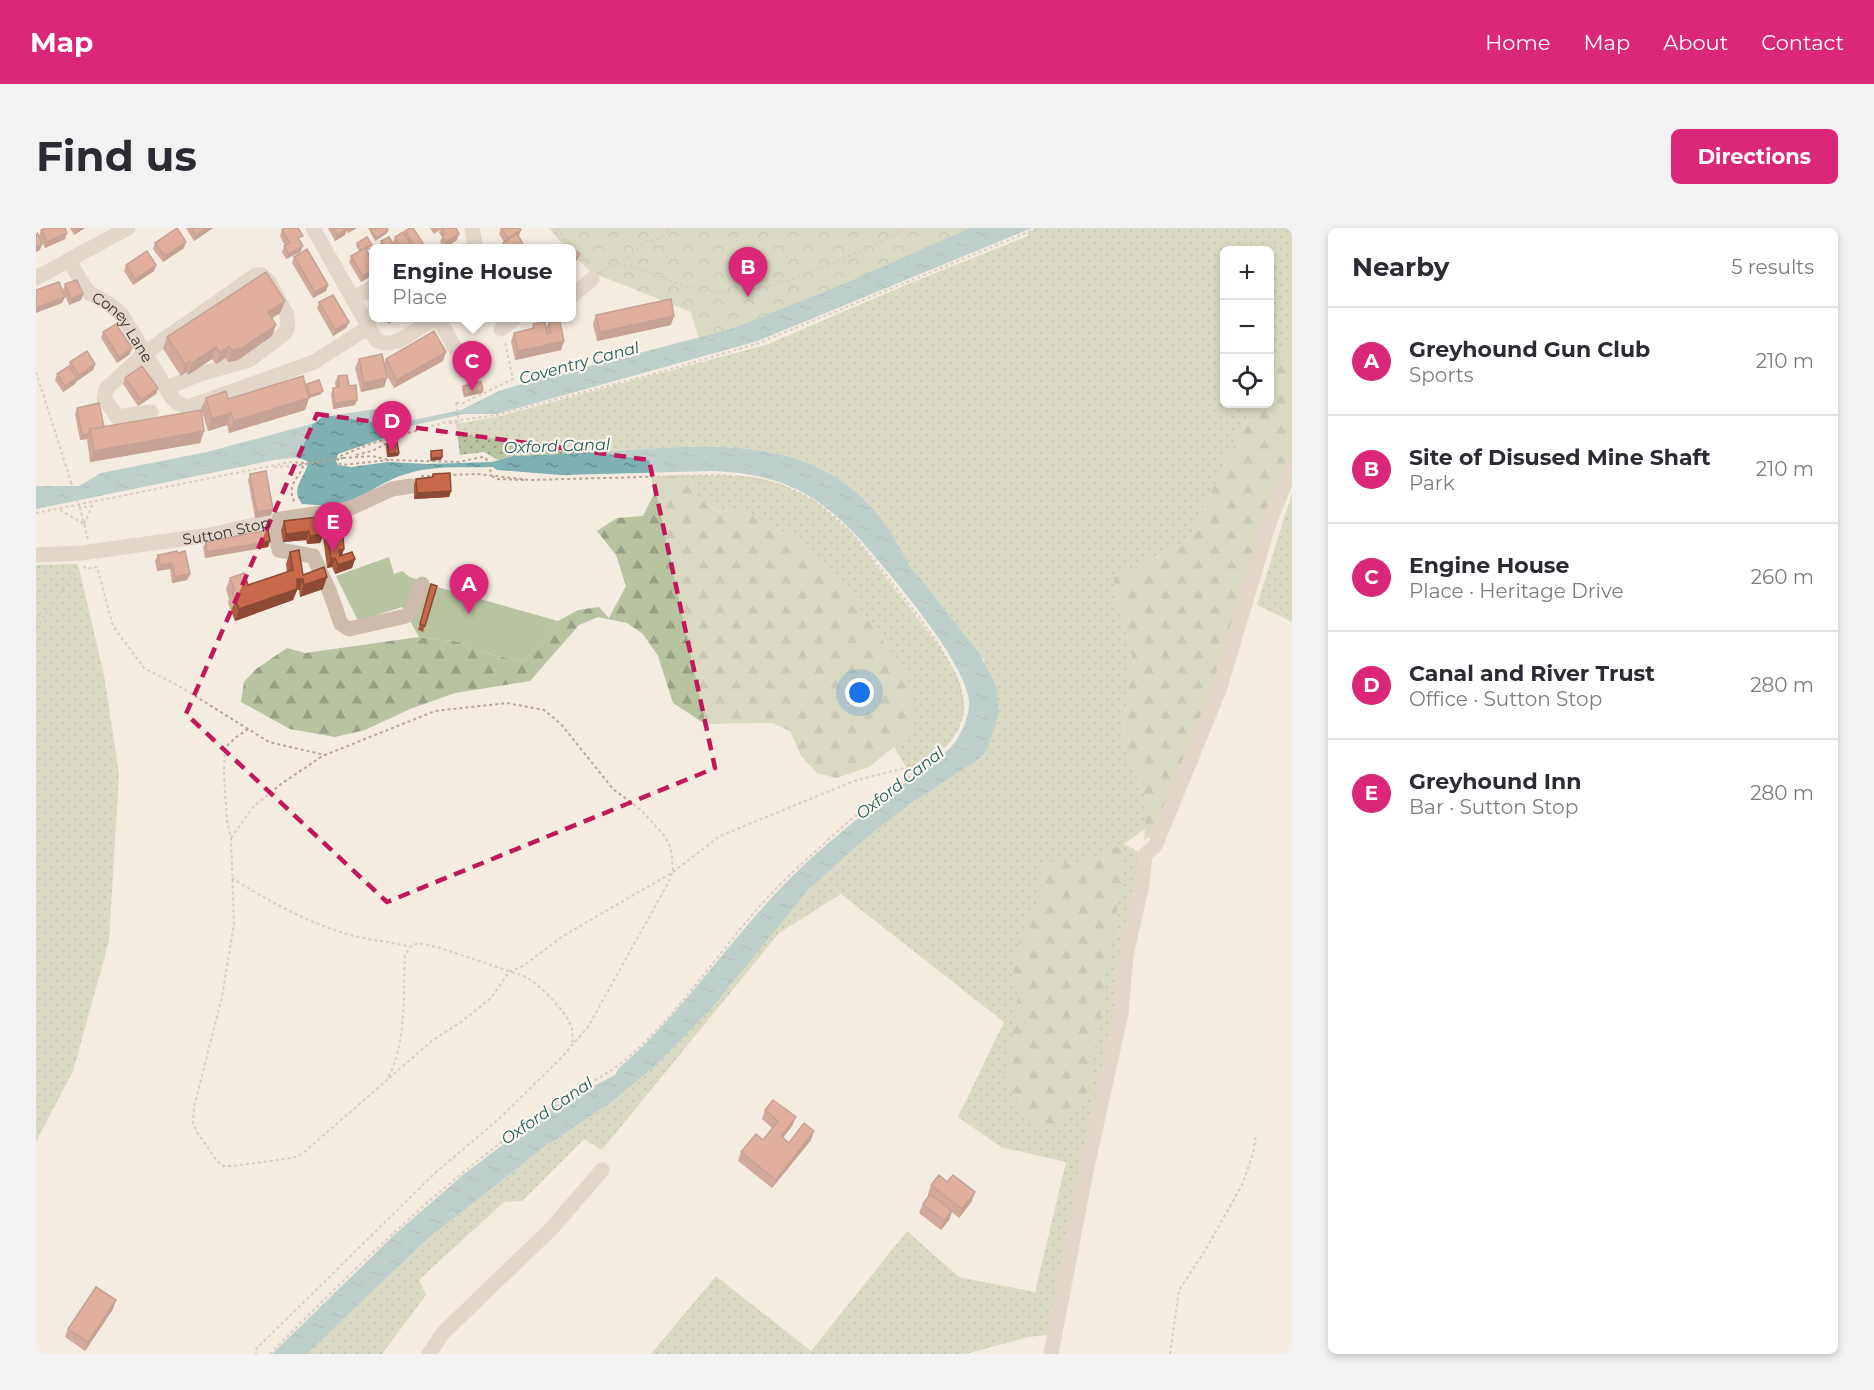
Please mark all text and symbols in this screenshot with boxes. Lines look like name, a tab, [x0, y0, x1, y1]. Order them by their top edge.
text: Map	[30, 25, 93, 59]
text: Home	[1485, 30, 1550, 55]
text: Map	[1583, 30, 1630, 55]
text: About	[1663, 30, 1728, 55]
text: Contact	[1761, 30, 1844, 55]
button: Directions	[1671, 129, 1838, 184]
text: Find us	[36, 130, 197, 182]
popup	[369, 244, 576, 322]
map controls	[1220, 246, 1274, 408]
button: +	[1220, 246, 1274, 300]
pin: B	[728, 248, 768, 297]
text: Nearby	[1352, 251, 1449, 283]
text: 5 results	[1731, 255, 1814, 279]
text: Engine House	[392, 258, 553, 285]
text: Place	[392, 285, 447, 309]
street label: Coney Lane	[89, 287, 158, 366]
button: −	[1220, 300, 1274, 354]
text: Greyhound Gun Club	[1409, 336, 1650, 363]
water label: Coventry Canal	[517, 338, 642, 388]
pin: C	[452, 342, 492, 391]
text: A	[1364, 349, 1379, 373]
text: 210 m	[1756, 349, 1814, 373]
button: locate	[1220, 354, 1274, 408]
text: Sports	[1409, 363, 1474, 387]
pin: D	[372, 402, 412, 451]
water label: Oxford Canal	[504, 435, 611, 457]
text: Site of Disused Mine Shaft	[1409, 444, 1711, 471]
text: B	[1364, 457, 1379, 481]
text: 210 m	[1756, 457, 1814, 481]
text: Park	[1409, 471, 1455, 495]
pin: E	[314, 502, 352, 552]
street label: Sutton Stop	[181, 512, 272, 548]
text: Engine House	[1409, 552, 1569, 579]
pin: A	[450, 564, 488, 614]
text: C	[1364, 565, 1379, 589]
text: 260 m	[1751, 565, 1814, 589]
text: Place · Heritage Drive	[1409, 579, 1624, 603]
text: Canal and River Trust	[1409, 660, 1655, 687]
text: D	[1363, 673, 1380, 697]
text: 280 m	[1750, 673, 1814, 697]
your location	[845, 678, 874, 707]
text: Office · Sutton Stop	[1409, 687, 1602, 711]
water label: Oxford Canal	[852, 742, 948, 823]
text: Greyhound Inn	[1409, 768, 1581, 795]
text: E	[1365, 781, 1378, 805]
text: 280 m	[1750, 781, 1814, 805]
text: Bar · Sutton Stop	[1409, 795, 1578, 819]
water label: Oxford Canal	[498, 1073, 597, 1149]

